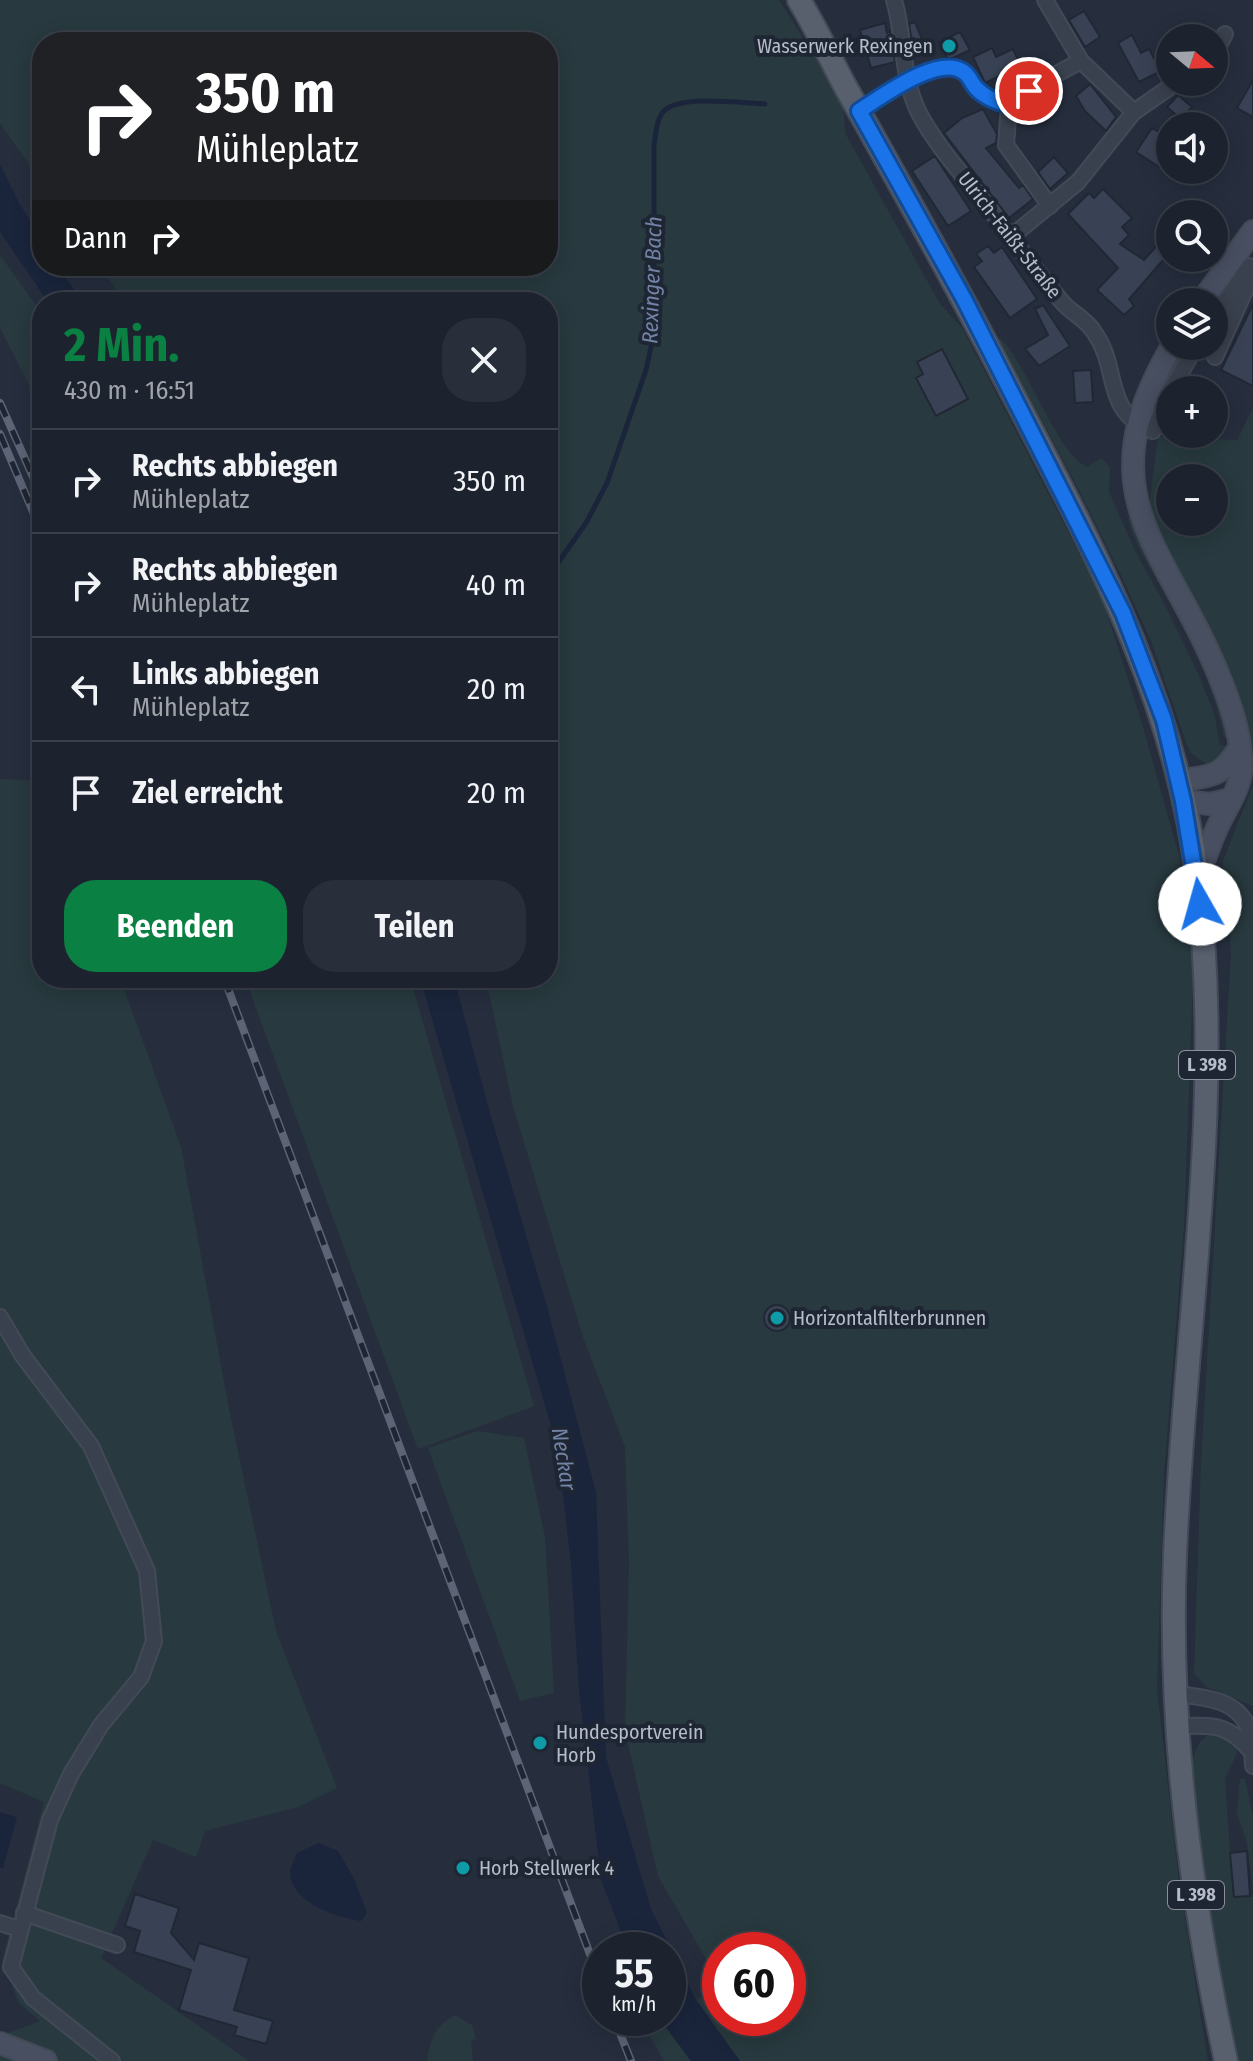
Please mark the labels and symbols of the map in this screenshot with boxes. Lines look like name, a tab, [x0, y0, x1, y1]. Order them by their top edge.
north arrow	[1156, 24, 1228, 96]
place label: Wasserwerk Rexingen	[757, 34, 933, 58]
marker: Wasserwerk Rexingen	[940, 37, 958, 55]
pin	[995, 57, 1063, 125]
street label: Ulrich-Faißt-Straße	[953, 167, 1067, 303]
water label: Rexinger Bach	[636, 216, 668, 344]
position arrow	[1158, 862, 1242, 946]
road number: L 398	[1179, 1051, 1235, 1079]
place label: Horizontalfilterbrunnen	[793, 1306, 986, 1330]
marker: Horizontalfilterbrunnen	[768, 1309, 786, 1327]
water label: Neckar	[546, 1426, 582, 1494]
place label: Hundesportverein Horb	[556, 1720, 703, 1767]
marker: Hundesportverein Horb	[531, 1734, 549, 1752]
place label: Horb Stellwerk 4	[479, 1856, 615, 1880]
marker: Horb Stellwerk 4	[454, 1859, 472, 1877]
road number: L 398	[1168, 1881, 1224, 1909]
speed limit sign: 60	[702, 1932, 806, 2036]

